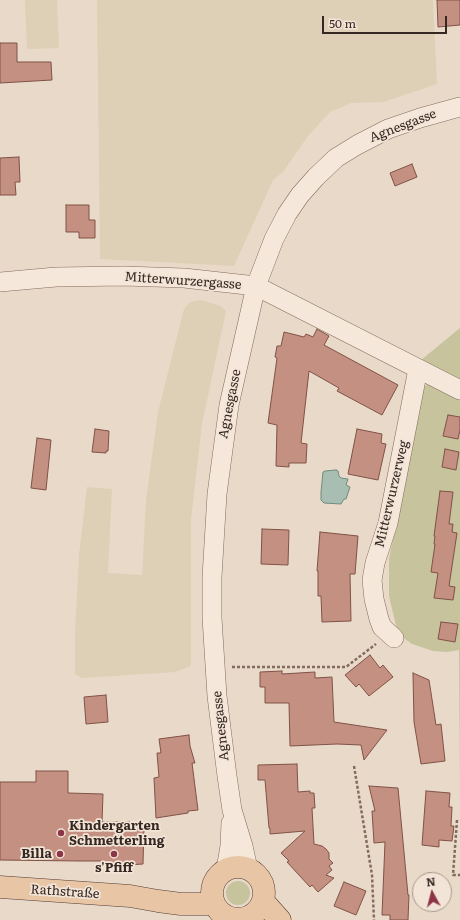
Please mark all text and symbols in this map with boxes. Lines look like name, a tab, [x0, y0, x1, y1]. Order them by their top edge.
scale bar	[324, 8, 449, 34]
text: 50 m	[329, 14, 356, 32]
street label: Agnesgasse	[367, 106, 439, 146]
street label: Mitterwurzergasse	[124, 269, 242, 293]
street label: Agnesgasse	[216, 368, 244, 440]
street label: Mitterwurzerweg	[372, 439, 412, 549]
street label: Agnesgasse	[210, 690, 232, 762]
place label: Kindergarten Schmetterling	[69, 818, 165, 849]
marker: Kindergarten Schmetterling	[56, 828, 66, 838]
place label: Billa	[21, 846, 52, 862]
marker: Billa	[55, 849, 65, 859]
marker: s'Pfiff	[109, 849, 119, 859]
place label: s'Pfiff	[95, 860, 133, 876]
north arrow	[412, 872, 452, 912]
text: N	[425, 873, 436, 890]
street label: Rathstraße	[30, 882, 100, 902]

